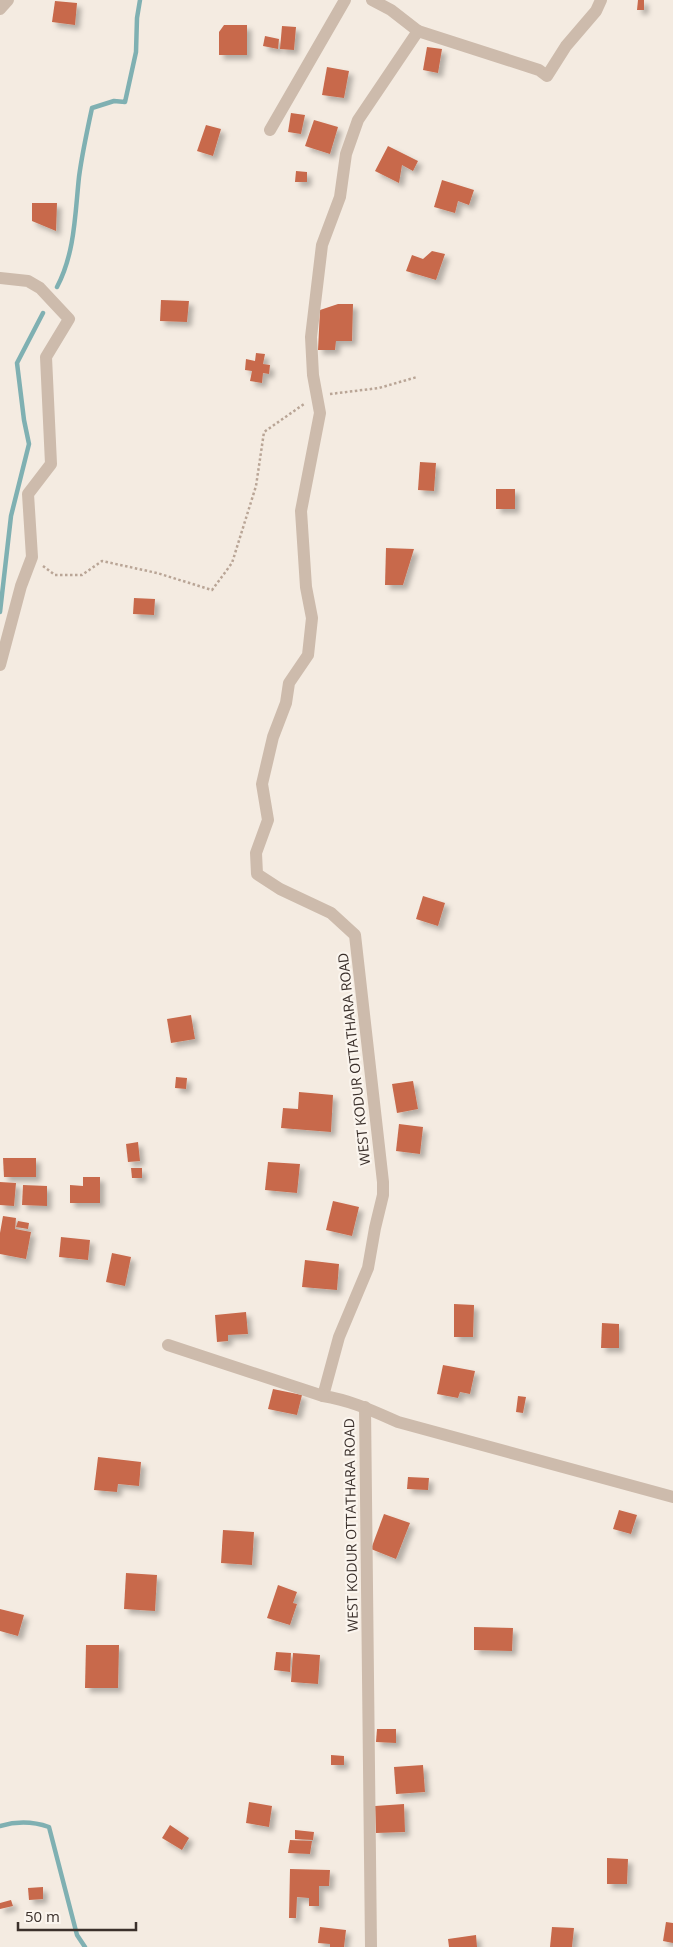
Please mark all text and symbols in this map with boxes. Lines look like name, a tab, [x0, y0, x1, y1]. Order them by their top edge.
street label: WEST KODUR OTTATHARA ROAD	[333, 952, 374, 1166]
street label: WEST KODUR OTTATHARA ROAD	[339, 1418, 362, 1632]
scale bar	[18, 1900, 135, 1932]
text: 50 m	[25, 1906, 60, 1926]

